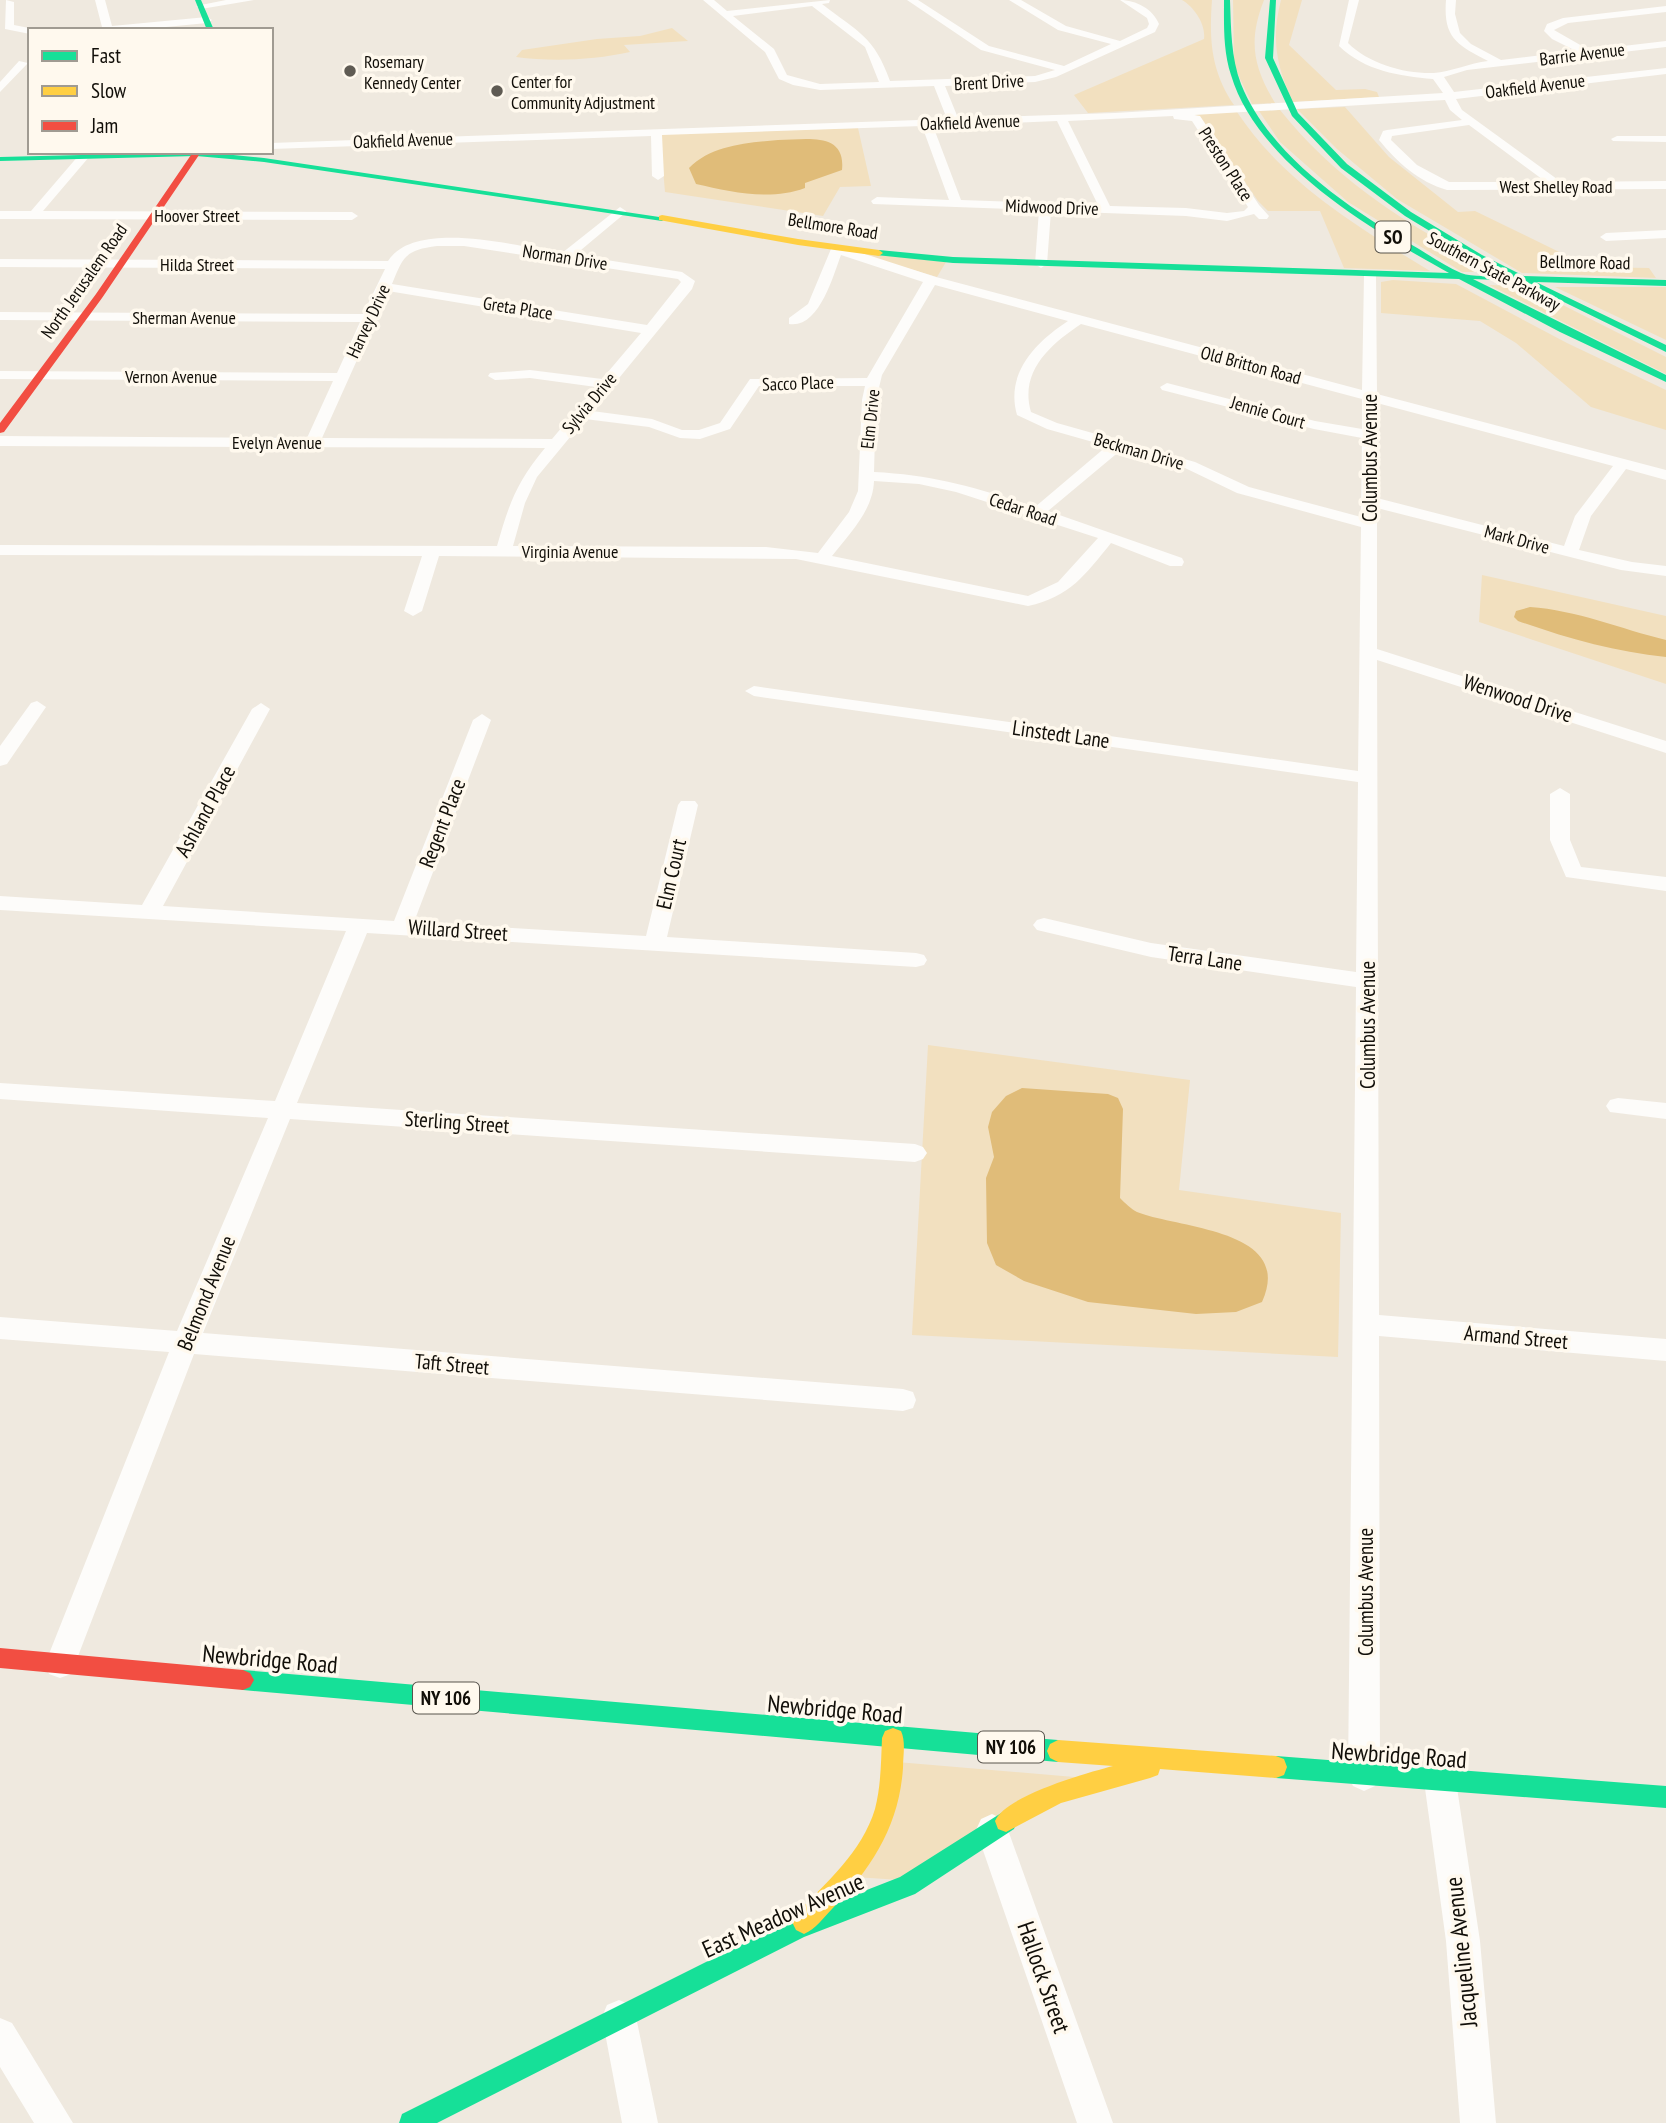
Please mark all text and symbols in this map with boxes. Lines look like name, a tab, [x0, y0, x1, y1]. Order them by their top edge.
legend	[28, 28, 273, 154]
street label: Barrie Avenue	[1538, 37, 1626, 71]
text: Fast	[91, 42, 121, 69]
place label: Rosemary Kennedy Center	[364, 50, 461, 94]
marker: Rosemary Kennedy Center	[342, 63, 358, 79]
street label: Oakfield Avenue	[1484, 68, 1586, 104]
street label: Brent Drive	[953, 69, 1025, 95]
place label: Center for Community Adjustment	[511, 70, 655, 114]
text: Slow	[91, 77, 127, 104]
marker: Center for Community Adjustment	[489, 83, 505, 99]
street label: Oakfield Avenue	[920, 109, 1020, 135]
text: Jam	[90, 112, 118, 139]
street label: Preston Place	[1194, 123, 1258, 205]
street label: Oakfield Avenue	[353, 127, 453, 153]
street label: West Shelley Road	[1499, 175, 1613, 198]
street label: Midwood Drive	[1005, 194, 1099, 220]
street label: Hoover Street	[154, 204, 240, 227]
street label: Bellmore Road	[786, 208, 880, 244]
street label: North Jerusalem Road	[36, 219, 132, 343]
road number: SO	[1376, 221, 1410, 252]
street label: Southern State Parkway	[1423, 226, 1565, 316]
street label: Norman Drive	[521, 239, 609, 275]
street label: Bellmore Road	[1539, 250, 1631, 274]
street label: Hilda Street	[160, 253, 234, 276]
street label: Harvey Drive	[341, 280, 395, 362]
street label: Greta Place	[482, 291, 554, 325]
street label: Sherman Avenue	[132, 306, 236, 329]
street label: Old Britton Road	[1198, 341, 1304, 389]
street label: Vernon Avenue	[124, 365, 217, 388]
street label: Sylvia Drive	[557, 368, 621, 438]
street label: Sacco Place	[762, 370, 834, 396]
street label: Elm Drive	[855, 388, 885, 450]
street label: Jennie Court	[1227, 390, 1308, 434]
street label: Columbus Avenue	[1356, 394, 1383, 522]
street label: Beckman Drive	[1091, 427, 1187, 475]
street label: Evelyn Avenue	[232, 431, 322, 454]
street label: Cedar Road	[986, 487, 1060, 531]
street label: Mark Drive	[1482, 519, 1552, 559]
street label: Virginia Avenue	[521, 540, 618, 563]
street label: Wenwood Drive	[1460, 668, 1576, 728]
street label: Linstedt Lane	[1011, 714, 1111, 754]
street label: Ashland Place	[169, 760, 241, 862]
street label: Regent Place	[413, 775, 471, 871]
street label: Elm Court	[650, 836, 692, 912]
street label: Willard Street	[407, 913, 509, 947]
street label: Terra Lane	[1166, 939, 1244, 977]
street label: Columbus Avenue	[1354, 961, 1381, 1089]
street label: Sterling Street	[404, 1105, 510, 1139]
street label: Belmond Avenue	[171, 1232, 241, 1354]
street label: Armand Street	[1463, 1319, 1569, 1355]
street label: Taft Street	[414, 1347, 491, 1381]
street label: Columbus Avenue	[1352, 1528, 1379, 1656]
street label: Newbridge Road	[201, 1638, 339, 1680]
road number: NY 106	[413, 1682, 479, 1714]
street label: Newbridge Road	[766, 1688, 904, 1730]
road number: NY 106	[978, 1732, 1044, 1763]
street label: Newbridge Road	[1330, 1735, 1468, 1775]
street label: East Meadow Avenue	[697, 1865, 869, 1965]
street label: Jacqueline Avenue	[1438, 1875, 1484, 2030]
street label: Hallock Street	[1010, 1917, 1078, 2037]

